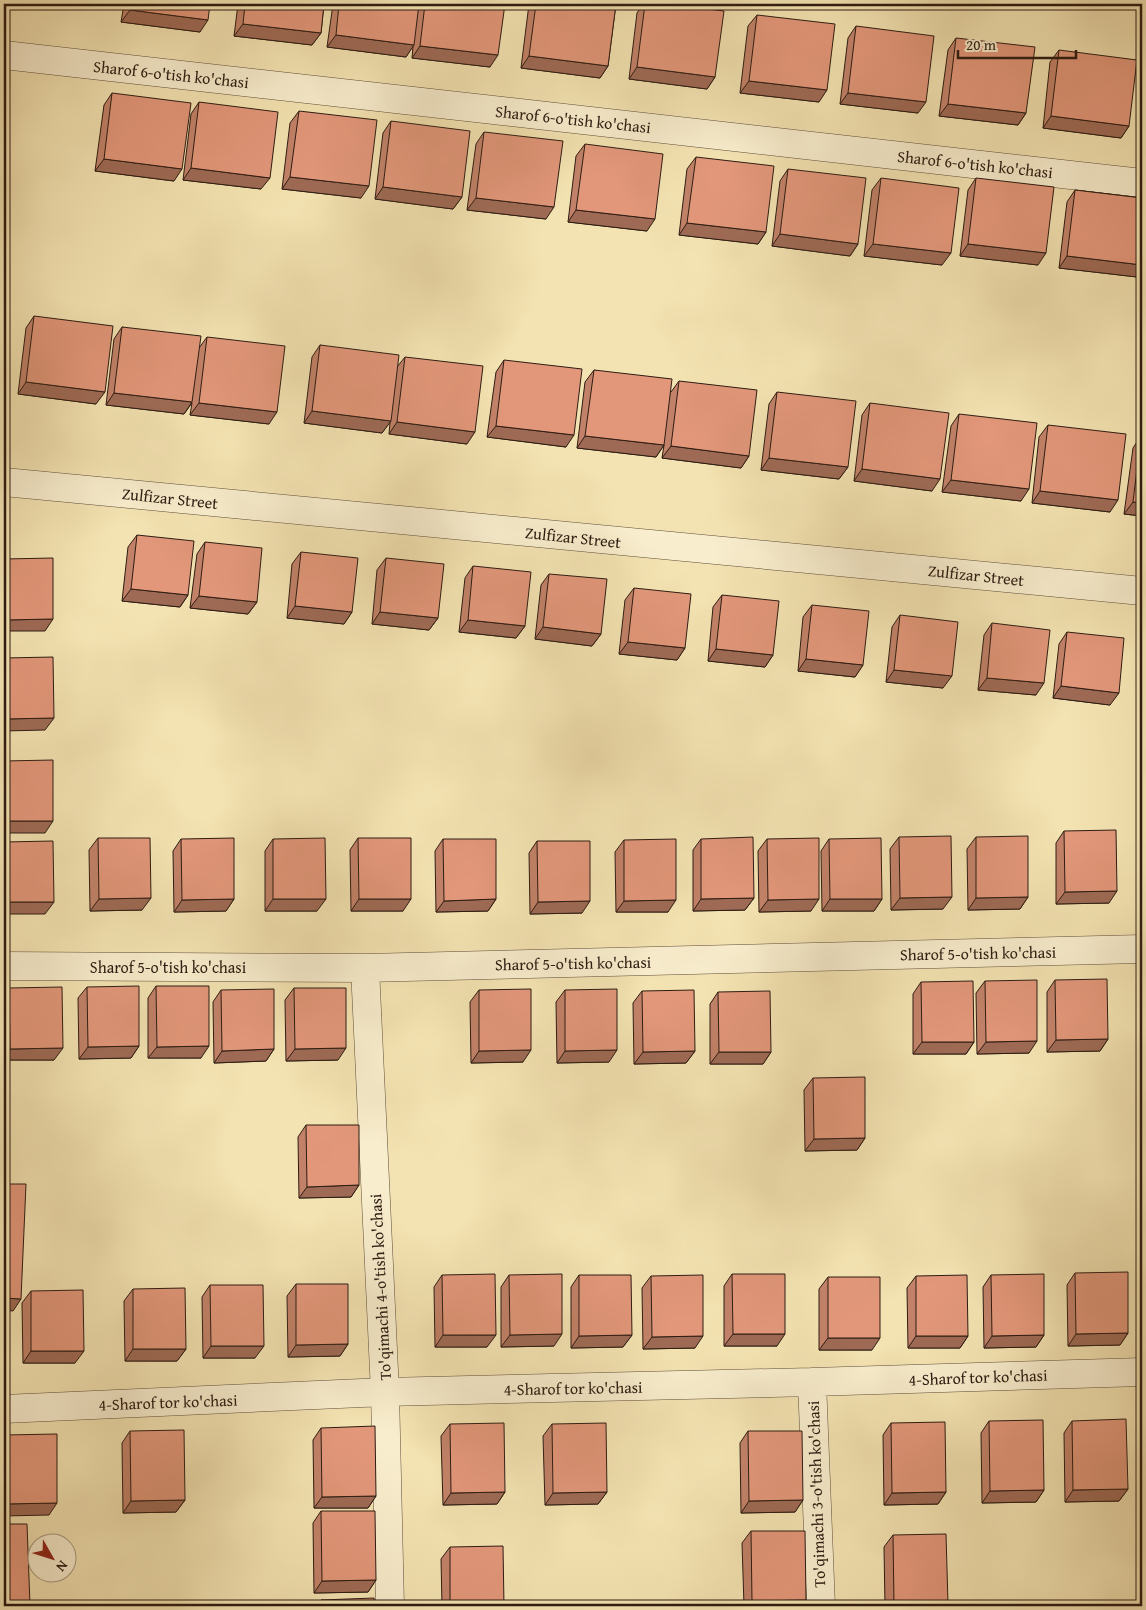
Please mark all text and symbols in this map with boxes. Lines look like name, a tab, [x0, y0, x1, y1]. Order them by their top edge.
scale bar	[958, 28, 1076, 60]
text: 20 m	[966, 34, 997, 55]
street label: Sharof 6-o'tish ko'chasi	[92, 54, 250, 94]
street label: Sharof 6-o'tish ko'chasi	[494, 99, 652, 139]
street label: Sharof 6-o'tish ko'chasi	[896, 144, 1054, 184]
street label: Zulfizar Street	[121, 481, 220, 515]
street label: Zulfizar Street	[524, 520, 623, 554]
street label: Zulfizar Street	[927, 558, 1026, 592]
street label: Sharof 5-o'tish ko'chasi	[900, 940, 1057, 966]
street label: Sharof 5-o'tish ko'chasi	[495, 950, 652, 976]
street label: Sharof 5-o'tish ko'chasi	[90, 955, 247, 979]
street label: To'qimachi 4-o'tish ko'chasi	[363, 1193, 397, 1381]
street label: 4-Sharof tor ko'chasi	[908, 1363, 1048, 1391]
street label: 4-Sharof tor ko'chasi	[503, 1375, 643, 1401]
street label: 4-Sharof tor ko'chasi	[98, 1388, 238, 1416]
street label: To'qimachi 3-o'tish ko'chasi	[801, 1400, 831, 1588]
north arrow	[28, 1532, 78, 1582]
text: N	[51, 1556, 73, 1577]

